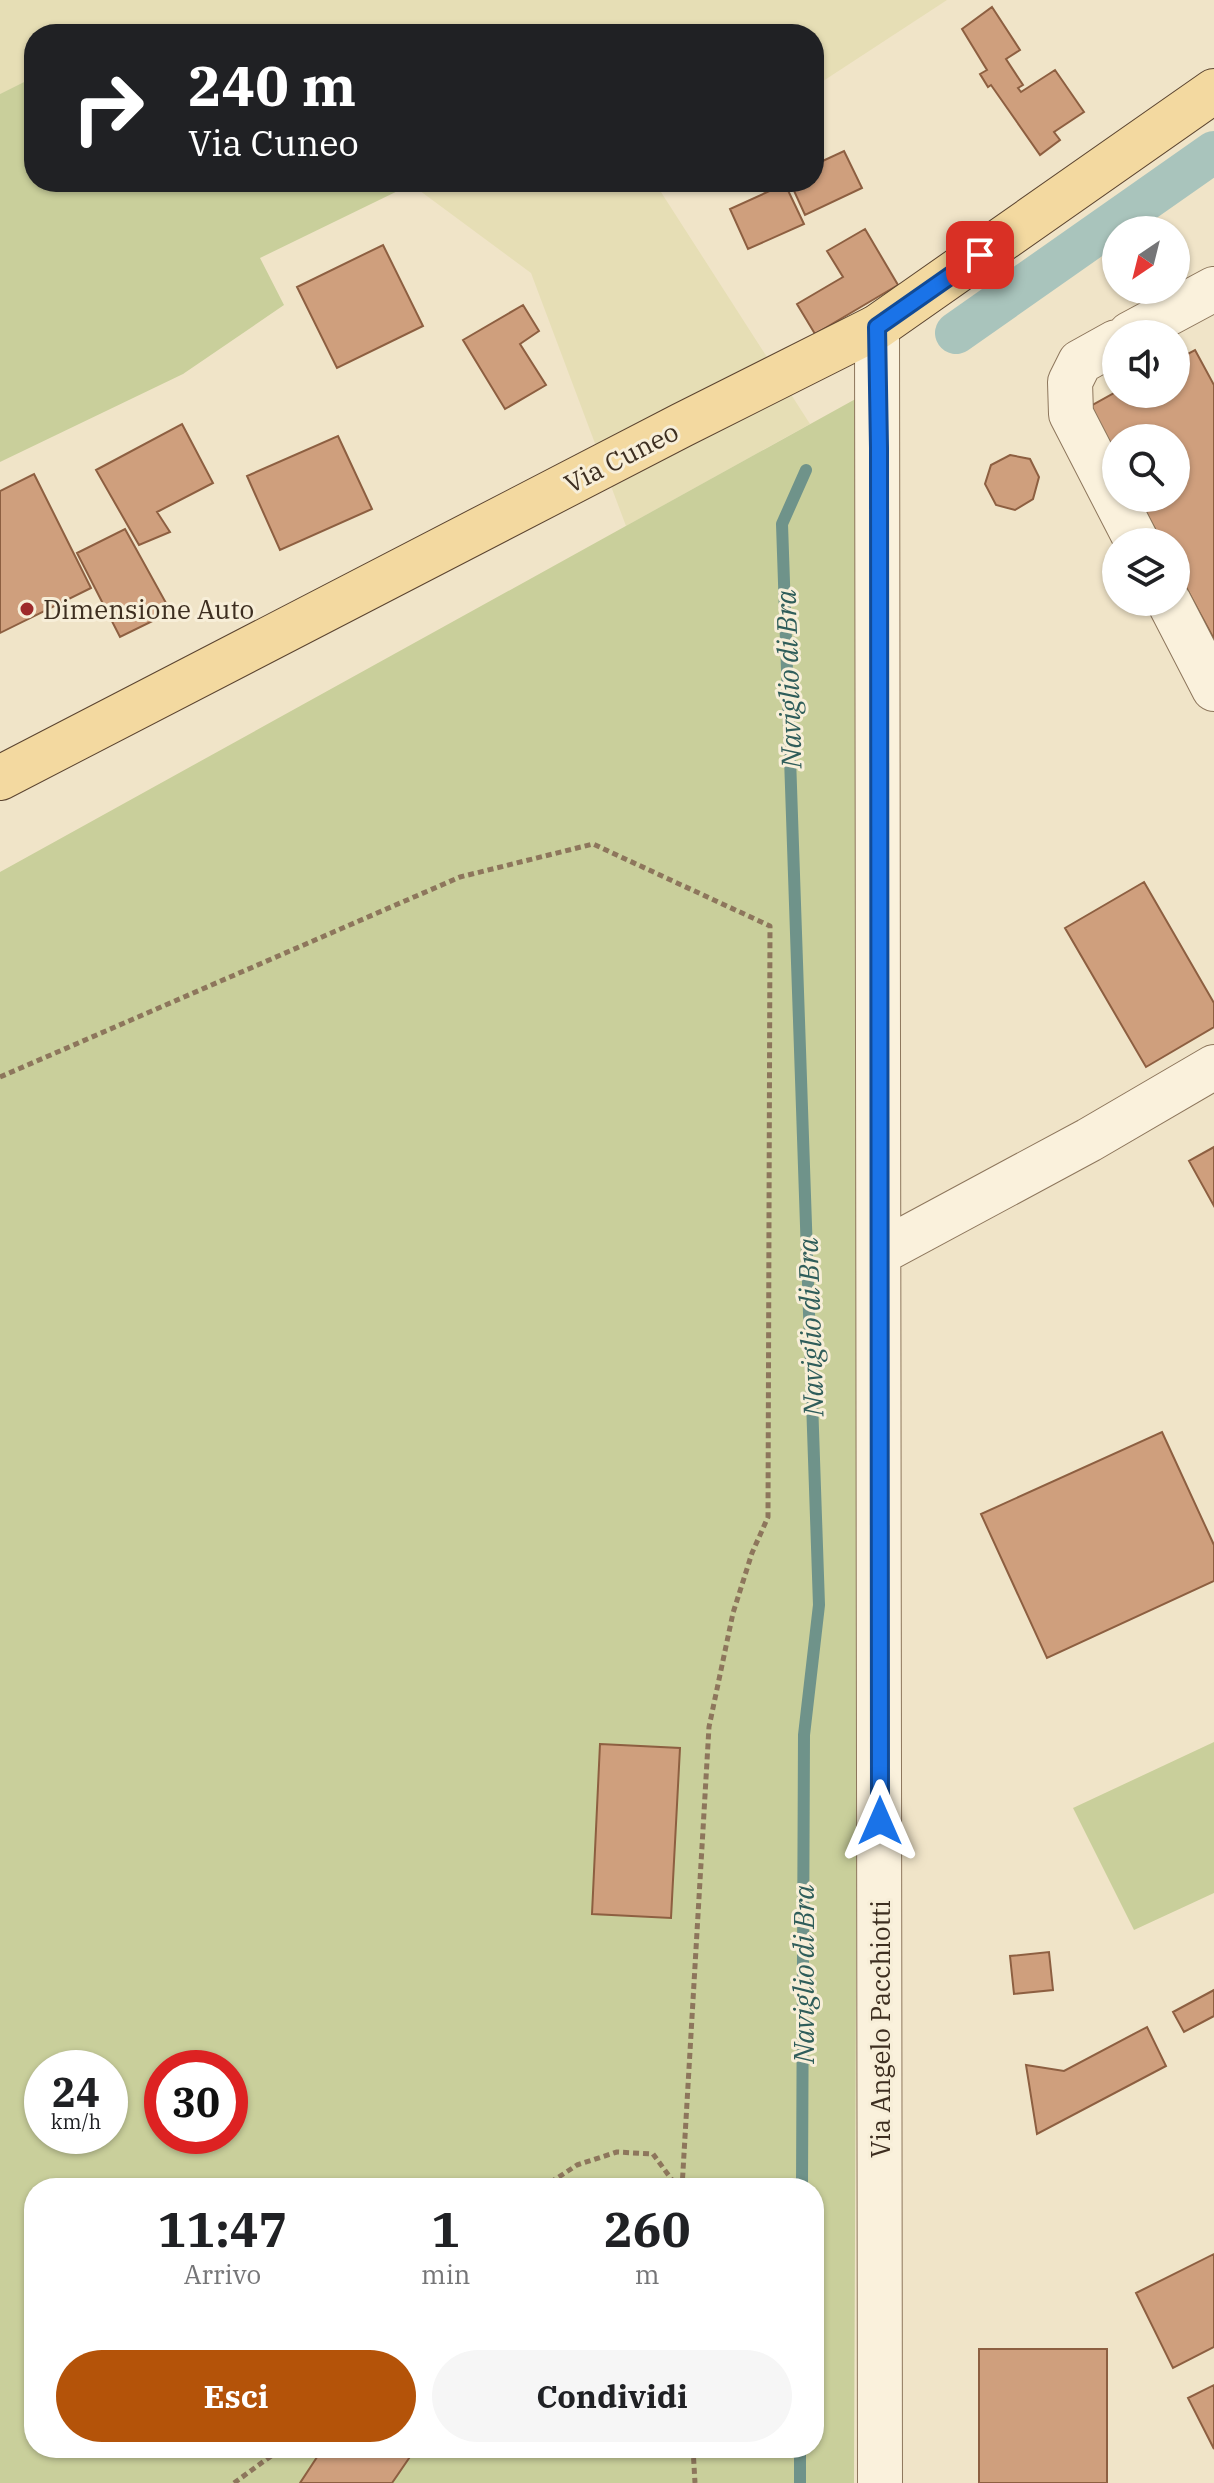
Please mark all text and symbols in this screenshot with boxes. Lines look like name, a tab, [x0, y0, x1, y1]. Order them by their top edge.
text: 240 m	[188, 49, 356, 121]
icon: right	[56, 56, 160, 160]
text: Via Cuneo	[188, 119, 359, 166]
north arrow	[1102, 216, 1190, 304]
map controls	[1102, 216, 1190, 616]
pin	[946, 221, 1014, 289]
icon: arrive	[958, 233, 1002, 277]
button: sound	[1102, 320, 1190, 408]
street label: Via Cuneo	[558, 414, 684, 500]
button: search	[1102, 424, 1190, 512]
button: layers	[1102, 528, 1190, 616]
water label: Naviglio di Bra	[766, 589, 810, 770]
place label: Dimensione Auto	[43, 592, 254, 626]
marker: Dimensione Auto	[18, 600, 36, 618]
water label: Naviglio di Bra	[788, 1237, 832, 1418]
position arrow	[838, 1779, 922, 1863]
water label: Naviglio di Bra	[785, 1884, 822, 2065]
street label: Via Angelo Pacchiotti	[863, 1900, 897, 2158]
speed limit sign: 30	[144, 2050, 248, 2154]
text: 24	[52, 2066, 100, 2118]
text: km/h	[51, 2108, 101, 2135]
text: 11:47	[158, 2198, 287, 2260]
text: 1	[431, 2198, 460, 2260]
text: 260	[604, 2198, 690, 2260]
text: Arrivo	[184, 2257, 261, 2291]
text: min	[421, 2257, 470, 2291]
text: m	[635, 2257, 660, 2291]
button: Esci	[56, 2350, 416, 2442]
button: Condividi	[432, 2350, 792, 2442]

